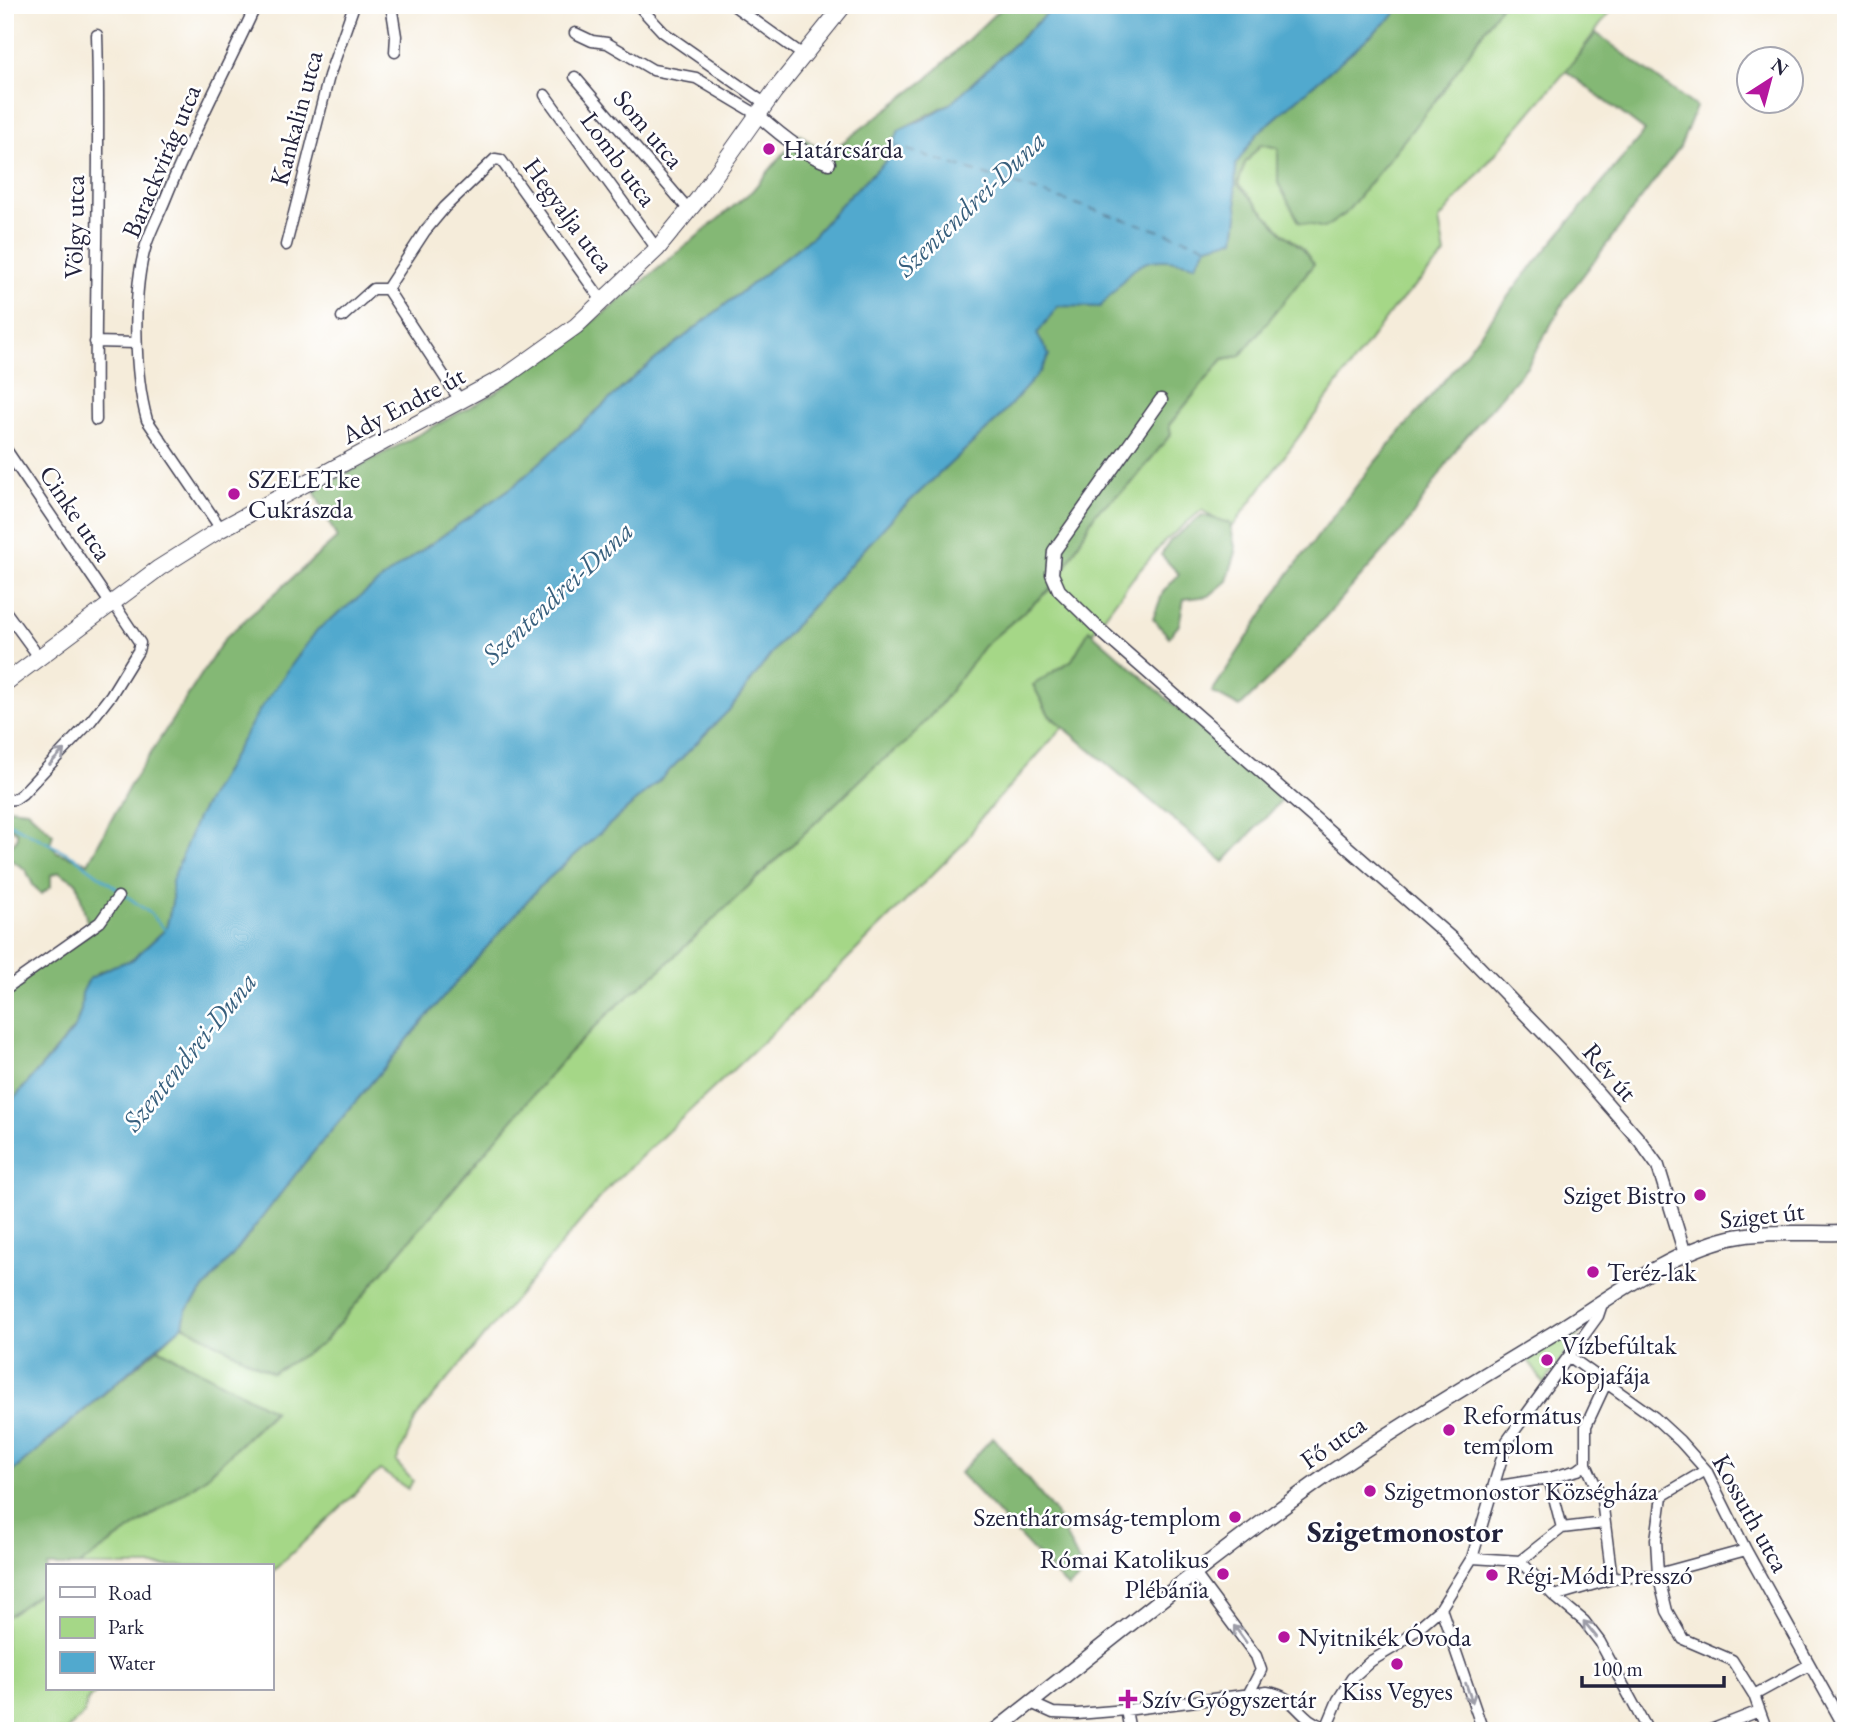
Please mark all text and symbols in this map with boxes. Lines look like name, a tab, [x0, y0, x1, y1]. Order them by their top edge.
street label: Kankalin utca	[262, 46, 330, 189]
north arrow	[1736, 46, 1806, 116]
text: N	[1766, 52, 1794, 82]
street label: Barackvirág utca	[113, 79, 209, 243]
street label: Som utca	[606, 83, 692, 176]
street label: Lomb utca	[573, 105, 665, 214]
water label: Szentendrei-Duna	[887, 122, 1053, 284]
place label: Határcsárda	[783, 132, 904, 166]
marker: Határcsárda	[761, 141, 777, 157]
street label: Hegyalja utca	[516, 151, 623, 280]
street label: Völgy utca	[56, 174, 92, 279]
street label: Ady Endre út	[334, 358, 471, 452]
street label: Cinke utca	[32, 459, 121, 568]
place label: SZELETke Cukrászda	[248, 462, 360, 526]
marker: SZELETke Cukrászda	[226, 486, 242, 502]
water label: Szentendrei-Duna	[473, 512, 641, 672]
one-way arrow	[49, 749, 66, 766]
water label: Szentendrei-Duna	[113, 964, 264, 1139]
street label: Rév út	[1575, 1036, 1645, 1108]
place label: Sziget Bistro	[1563, 1178, 1686, 1212]
marker: Sziget Bistro	[1692, 1187, 1708, 1203]
street label: Sziget út	[1718, 1194, 1806, 1236]
place label: Teréz-lak	[1607, 1255, 1697, 1289]
marker: Teréz-lak	[1585, 1264, 1601, 1280]
place label: Vízbefúltak kopjafája	[1561, 1328, 1677, 1392]
marker: Vízbefúltak kopjafája	[1539, 1352, 1555, 1368]
place label: Református templom	[1463, 1398, 1582, 1462]
street label: Fő utca	[1293, 1407, 1373, 1477]
marker: Református templom	[1441, 1422, 1457, 1438]
street label: Kossuth utca	[1705, 1448, 1798, 1579]
place label: Szigetmonostor Községháza	[1384, 1474, 1659, 1508]
marker: Szigetmonostor Községháza	[1362, 1483, 1378, 1499]
place label: Szentháromság-templom	[973, 1500, 1221, 1534]
marker: Szentháromság-templom	[1227, 1509, 1243, 1525]
district label: Szigetmonostor	[1307, 1512, 1504, 1551]
place label: Római Katolikus Plébánia	[1040, 1542, 1210, 1606]
place label: Régi-Módi Presszó	[1506, 1558, 1693, 1592]
legend	[46, 1564, 273, 1690]
marker: Római Katolikus Plébánia	[1215, 1566, 1231, 1582]
marker: Régi-Módi Presszó	[1484, 1567, 1500, 1583]
text: Road	[108, 1579, 152, 1606]
text: Park	[108, 1613, 145, 1640]
place label: Nyitnikék Óvoda	[1298, 1620, 1472, 1654]
one-way arrow	[1582, 1621, 1598, 1639]
one-way arrow	[1232, 1625, 1247, 1644]
marker: Nyitnikék Óvoda	[1276, 1629, 1292, 1645]
scale bar	[1582, 1645, 1723, 1689]
text: Water	[108, 1649, 155, 1676]
text: 100 m	[1592, 1655, 1643, 1682]
marker: Kiss Vegyes	[1389, 1656, 1405, 1672]
place label: Kiss Vegyes	[1341, 1674, 1453, 1708]
one-way arrow	[1464, 1681, 1476, 1703]
place label: Szív Gyógyszertár	[1142, 1682, 1317, 1716]
marker: Szív Gyógyszertár	[1120, 1691, 1136, 1707]

